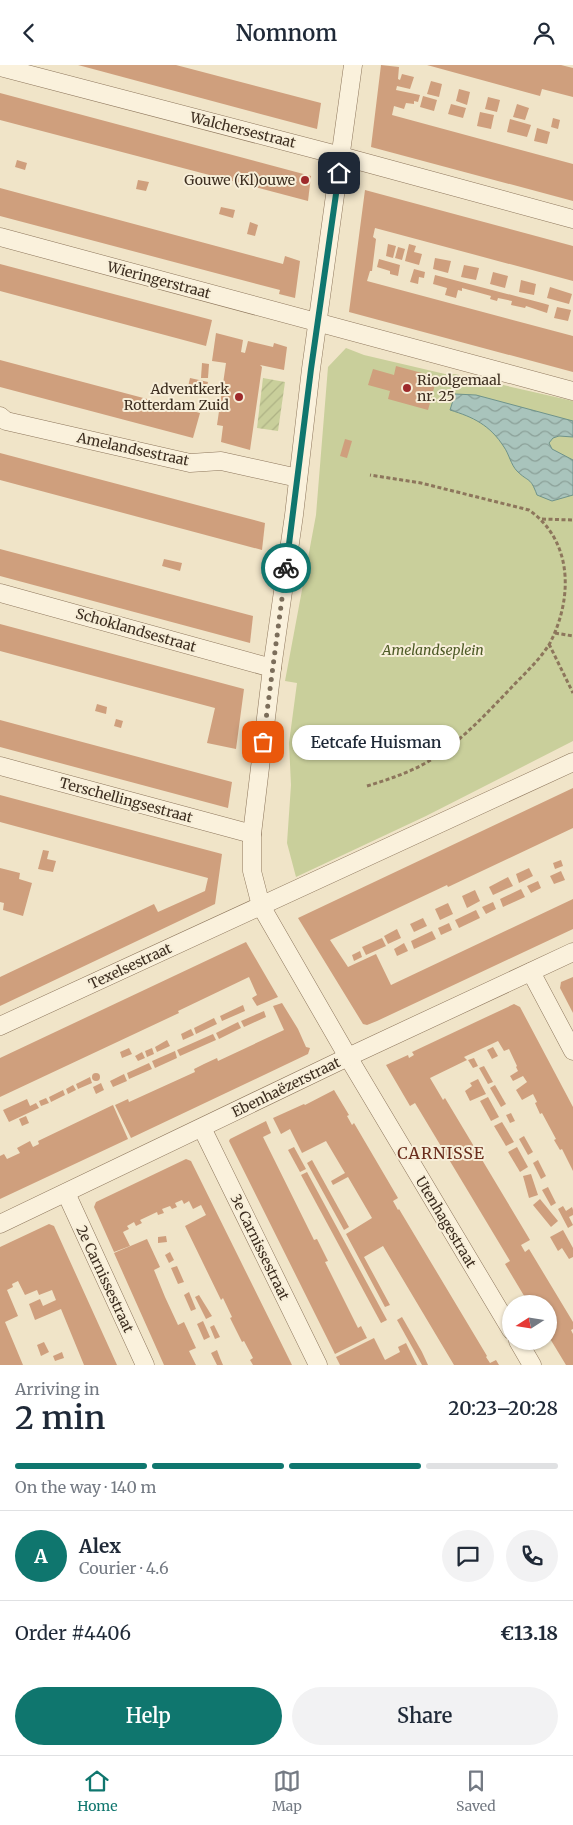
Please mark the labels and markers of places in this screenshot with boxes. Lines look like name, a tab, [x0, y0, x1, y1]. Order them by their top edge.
pin	[318, 152, 360, 194]
place label: Gouwe (Kl)ouwe	[184, 171, 295, 189]
marker: Gouwe (Kl)ouwe	[299, 174, 311, 186]
place label: Rioolgemaal nr. 25	[417, 371, 502, 405]
place label: Adventkerk Rotterdam Zuid	[124, 380, 230, 414]
marker: Rioolgemaal nr. 25	[401, 382, 413, 394]
marker: Adventkerk Rotterdam Zuid	[233, 391, 245, 403]
pin	[242, 721, 284, 763]
callout: Eetcafe Huisman	[293, 725, 460, 759]

